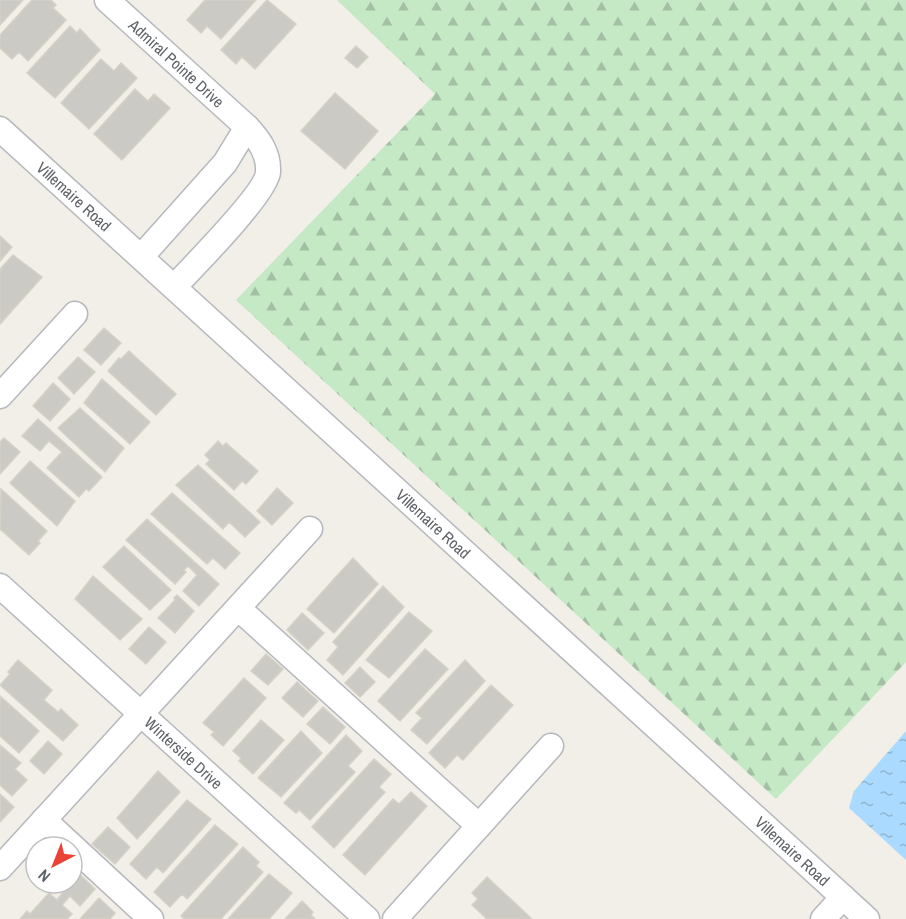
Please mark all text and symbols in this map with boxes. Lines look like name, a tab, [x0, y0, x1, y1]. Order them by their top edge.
street label: Admiral Pointe Drive	[123, 13, 229, 112]
street label: Villemaire Road	[32, 157, 116, 236]
street label: Villemaire Road	[391, 484, 475, 563]
street label: Winterside Drive	[140, 711, 228, 794]
street label: Villemaire Road	[750, 811, 835, 891]
north arrow	[24, 835, 84, 895]
text: N	[33, 865, 55, 887]

